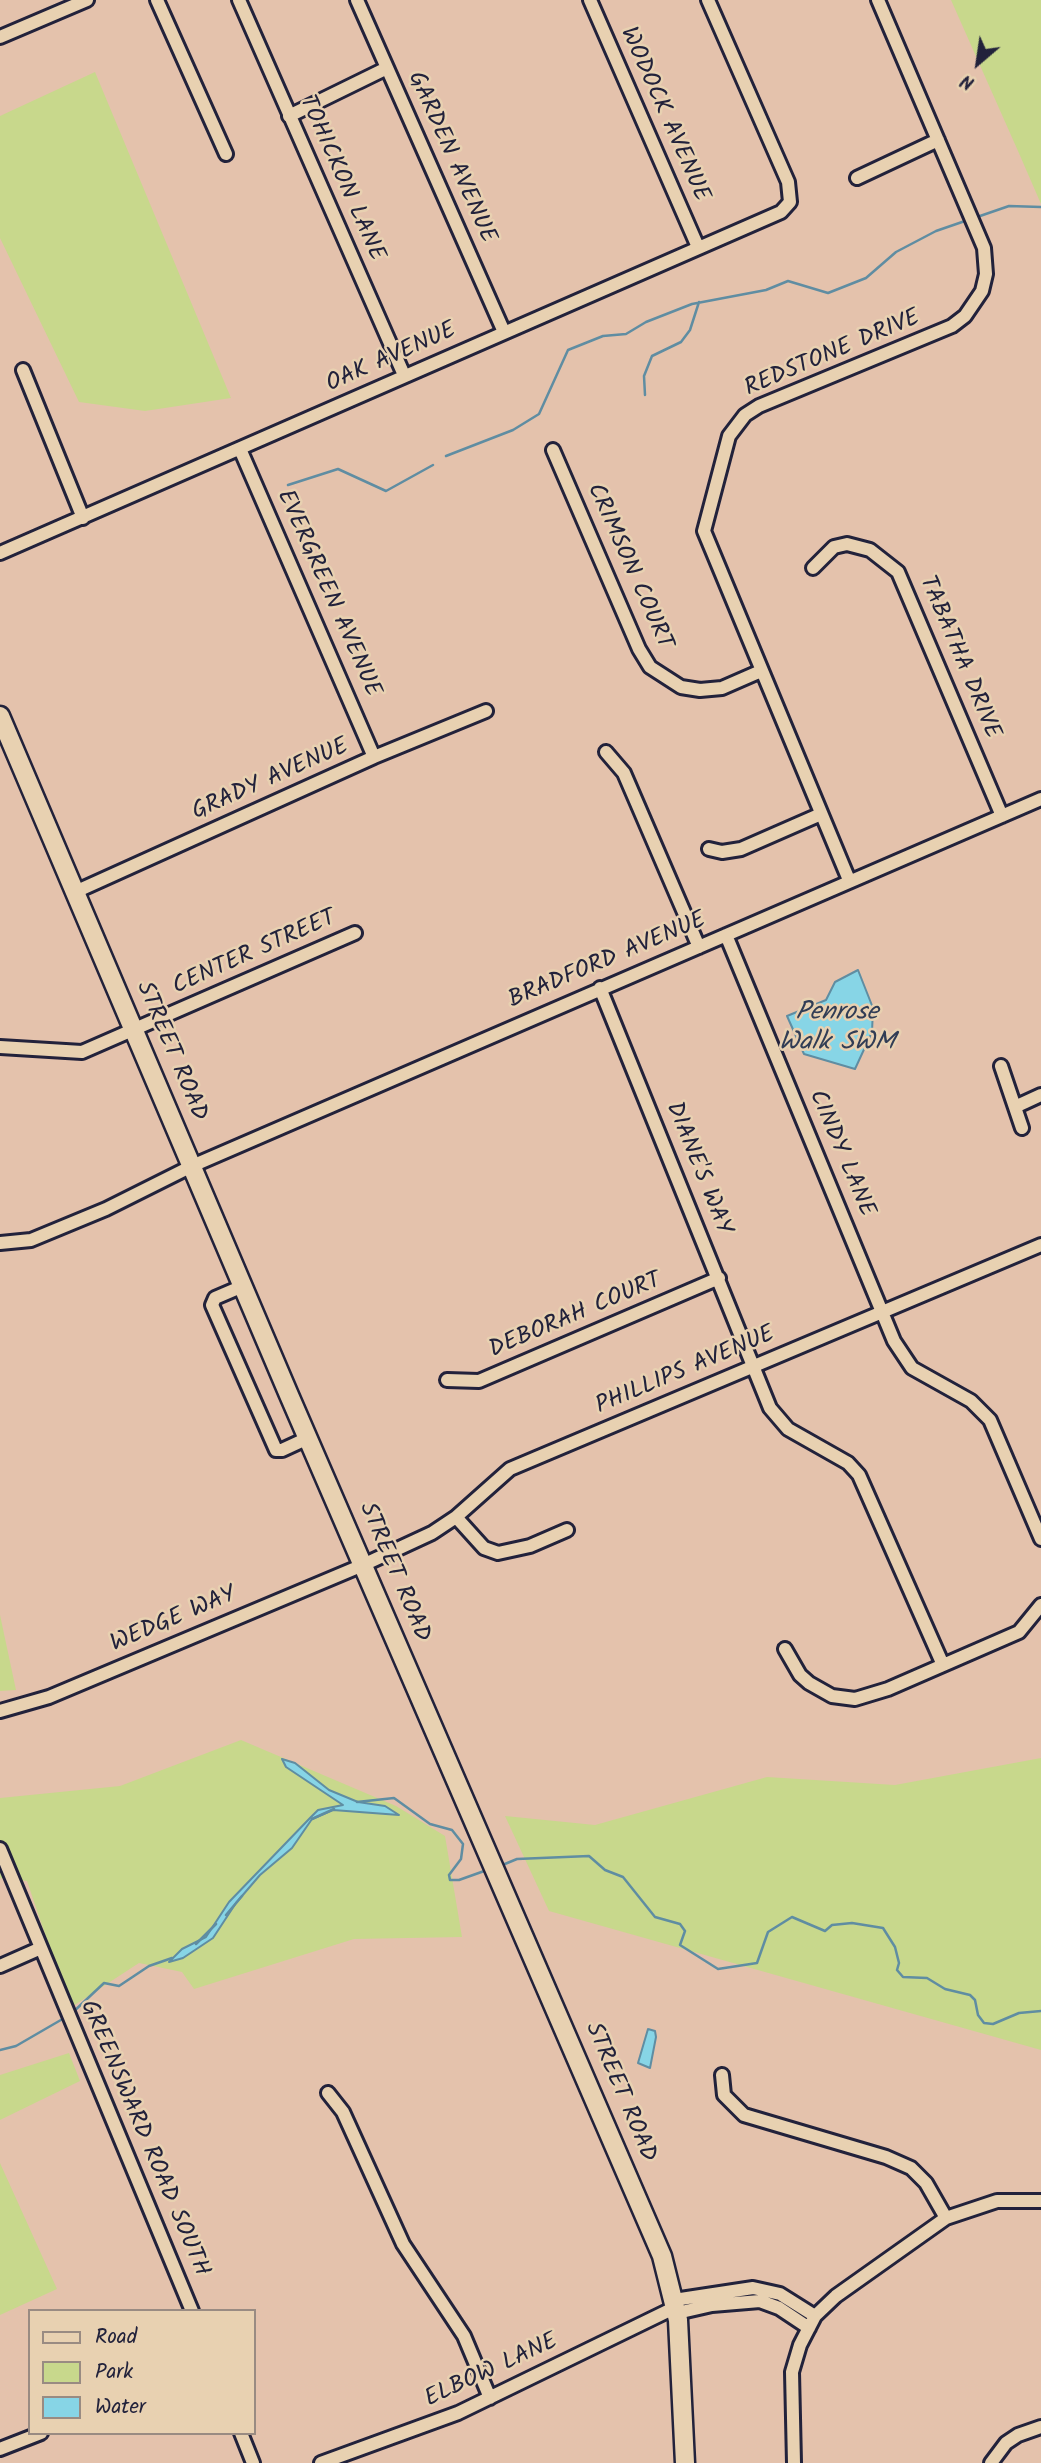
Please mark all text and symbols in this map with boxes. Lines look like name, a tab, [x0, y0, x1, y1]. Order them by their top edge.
street label: WODOCK AVENUE	[612, 23, 714, 207]
north arrow	[943, 28, 1013, 98]
text: N	[955, 65, 980, 97]
street label: GARDEN AVENUE	[399, 68, 501, 248]
street label: TOHICKON LANE	[291, 92, 389, 266]
street label: REDSTONE DRIVE	[741, 305, 925, 405]
street label: OAK AVENUE	[323, 318, 461, 400]
street label: CRIMSON COURT	[579, 480, 677, 654]
street label: EVERGREEN AVENUE	[268, 486, 386, 702]
street label: TABATHA DRIVE	[911, 572, 1005, 744]
street label: GRADY AVENUE	[188, 734, 354, 828]
street label: CENTER STREET	[169, 905, 341, 1003]
street label: BRADFORD AVENUE	[505, 907, 711, 1017]
street label: STREET ROAD	[128, 978, 212, 1126]
water label: Penrose Walk SWM	[779, 999, 895, 1060]
street label: CINDY LANE	[800, 1086, 880, 1222]
street label: DIANE'S WAY	[657, 1098, 737, 1240]
street label: DEBORAH COURT	[486, 1268, 666, 1366]
street label: PHILLIPS AVENUE	[592, 1321, 780, 1423]
street label: STREET ROAD	[351, 1499, 435, 1647]
street label: WEDGE WAY	[107, 1582, 241, 1660]
street label: GREENSWARD ROAD SOUTH	[72, 1997, 214, 2281]
street label: STREET ROAD	[577, 2019, 661, 2167]
legend	[28, 2309, 256, 2435]
text: Road	[95, 2321, 137, 2354]
street label: ELBOW LANE	[421, 2329, 563, 2415]
text: Park	[95, 2356, 133, 2389]
text: Water	[95, 2391, 146, 2424]

